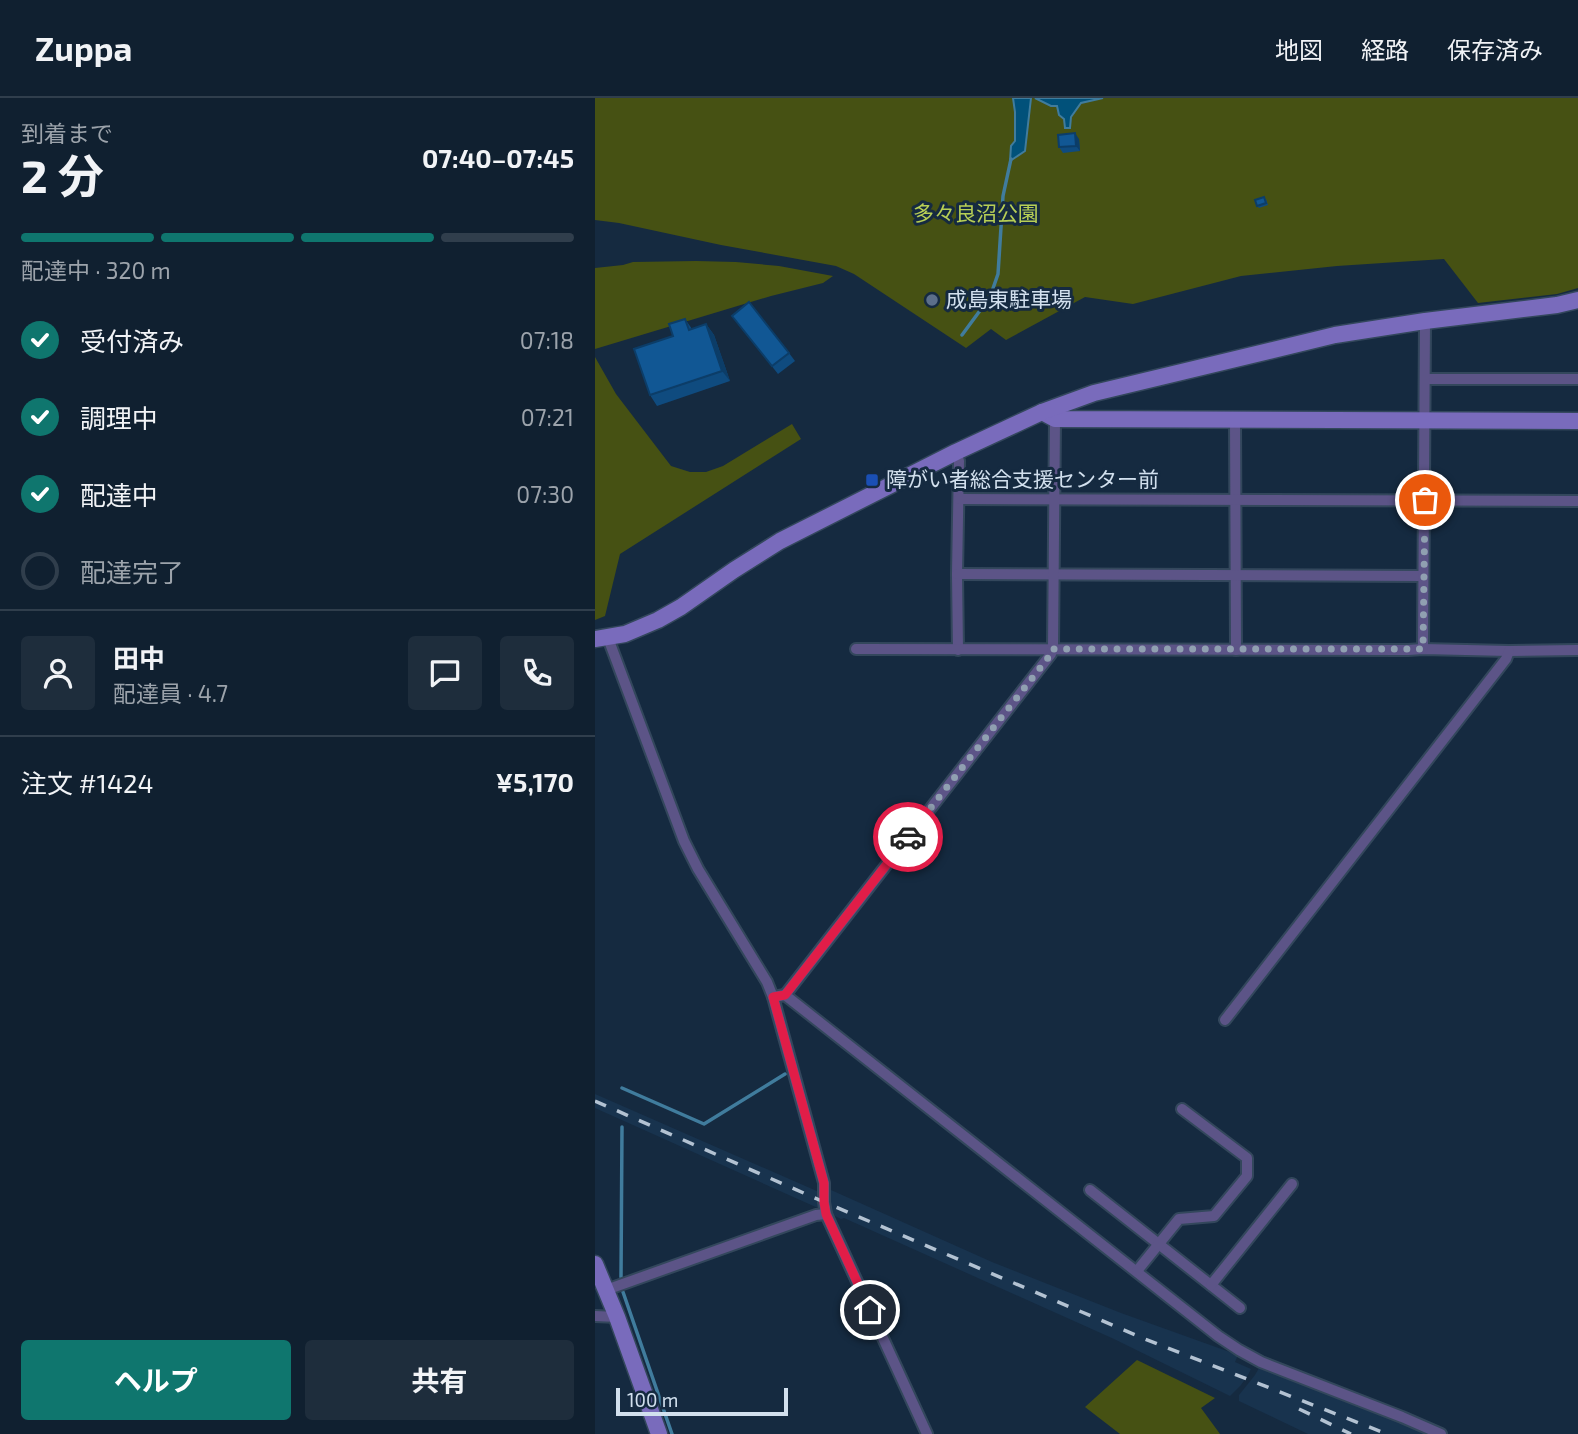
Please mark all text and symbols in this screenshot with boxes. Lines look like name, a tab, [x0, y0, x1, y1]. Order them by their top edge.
text: Zuppa	[35, 28, 132, 68]
text: 地図	[1275, 35, 1323, 64]
text: 経路	[1361, 35, 1409, 64]
text: 保存済み	[1447, 35, 1543, 64]
text: 到着まで	[21, 119, 113, 147]
text: 07:40–07:45	[422, 142, 574, 173]
text: 2 分	[21, 147, 104, 202]
park label: 多々良沼公園	[913, 200, 1039, 225]
text: 配達中 · 320 m	[21, 256, 171, 284]
place label: 成島東駐車場	[946, 286, 1072, 311]
marker: 成島東駐車場	[924, 292, 940, 308]
icon: check	[21, 321, 59, 359]
text: 受付済み	[80, 325, 184, 356]
text: 07:18	[520, 326, 574, 354]
icon: check	[21, 398, 59, 436]
text: 調理中	[80, 402, 158, 433]
text: 07:21	[521, 403, 574, 431]
place label: 障がい者総合支援センター前	[886, 466, 1159, 491]
pin	[1395, 470, 1455, 530]
marker: 障がい者総合支援センター前	[864, 472, 880, 488]
icon: check	[21, 475, 59, 513]
text: 配達中	[80, 479, 158, 510]
text: 07:30	[516, 480, 574, 508]
icon: bag	[1406, 481, 1444, 519]
text: 配達完了	[80, 556, 184, 587]
button: person	[21, 636, 95, 710]
button: chat	[408, 636, 482, 710]
button: phone	[500, 636, 574, 710]
text: 田中	[113, 642, 165, 673]
text: 配達員 · 4.7	[113, 679, 228, 707]
text: ¥5,170	[496, 766, 574, 797]
text: 注文 #1424	[21, 767, 154, 798]
courier	[873, 802, 943, 872]
icon: car	[889, 818, 927, 856]
pin	[840, 1280, 900, 1340]
icon: home	[851, 1291, 889, 1329]
button: ヘルプ	[21, 1340, 291, 1420]
button: 共有	[305, 1340, 574, 1420]
scale bar	[616, 1385, 787, 1417]
text: 100 m	[627, 1388, 678, 1411]

